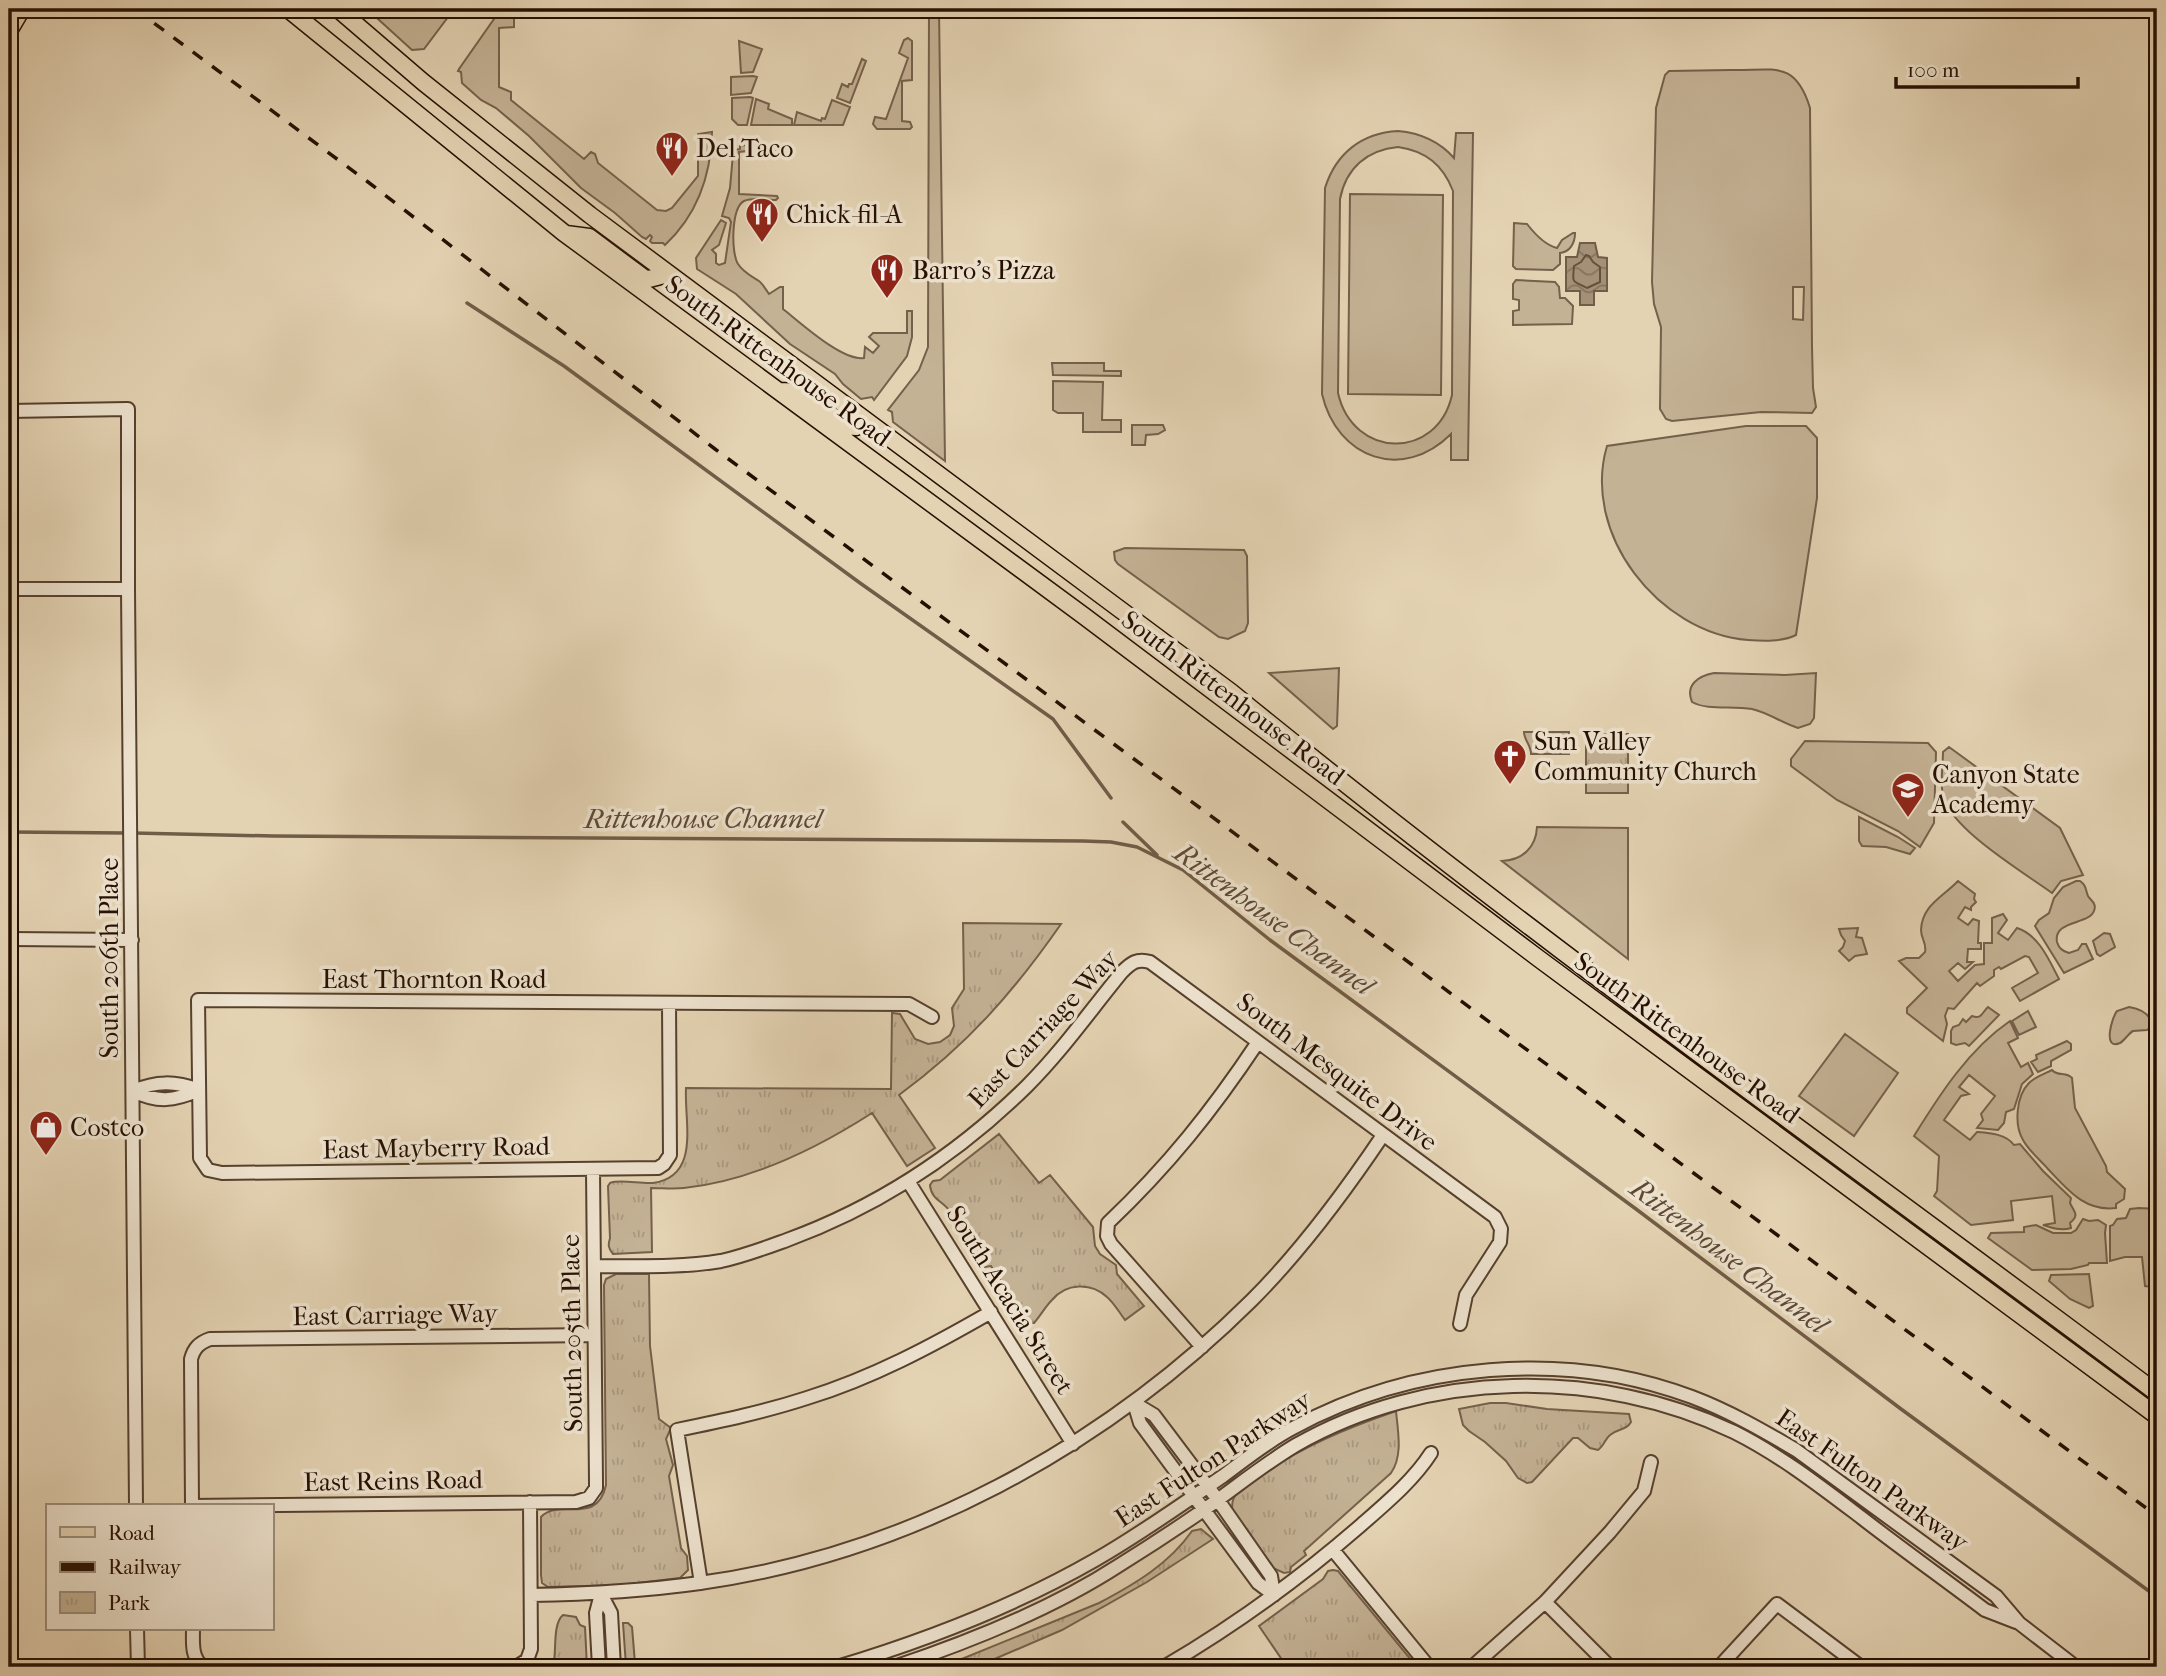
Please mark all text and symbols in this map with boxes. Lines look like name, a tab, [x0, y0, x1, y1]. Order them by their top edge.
scale bar	[1896, 46, 2078, 90]
text: 100 m	[1907, 58, 1960, 82]
restaurant icon: Del Taco	[653, 129, 691, 178]
place label: Del Taco	[696, 133, 793, 164]
restaurant icon: Chick-fil-A	[743, 195, 781, 244]
place label: Chick-fil-A	[786, 199, 904, 230]
restaurant icon: Barro's Pizza	[868, 251, 906, 300]
place label: Barro's Pizza	[912, 255, 1056, 286]
street label: South Rittenhouse Road	[659, 269, 898, 454]
street label: South Rittenhouse Road	[1115, 604, 1351, 793]
place label: Sun Valley Community Church	[1534, 726, 1757, 787]
church icon: Sun Valley Community Church	[1491, 737, 1529, 786]
place label: Canyon State Academy	[1931, 759, 2080, 820]
school or university icon: Canyon State Academy	[1889, 770, 1927, 819]
water label: Rittenhouse Channel	[582, 802, 825, 835]
water label: Rittenhouse Channel	[1167, 835, 1382, 1004]
street label: South 206th Place	[94, 857, 125, 1058]
street label: East Carriage Way	[962, 943, 1125, 1115]
street label: South Rittenhouse Road	[1568, 946, 1807, 1131]
street label: East Thornton Road	[322, 964, 547, 995]
street label: South Mesquite Drive	[1231, 986, 1444, 1158]
shop icon: Costco	[27, 1108, 65, 1157]
place label: Costco	[70, 1112, 144, 1143]
street label: East Mayberry Road	[322, 1131, 551, 1165]
water label: Rittenhouse Channel	[1623, 1170, 1836, 1343]
street label: South Acacia Street	[940, 1200, 1081, 1400]
street label: South 205th Place	[555, 1234, 589, 1432]
street label: East Carriage Way	[292, 1298, 499, 1332]
street label: East Fulton Parkway	[1109, 1383, 1318, 1534]
street label: East Fulton Parkway	[1770, 1402, 1975, 1559]
street label: East Reins Road	[303, 1464, 484, 1498]
legend	[46, 1504, 273, 1630]
text: Road	[108, 1521, 155, 1545]
text: Railway	[108, 1555, 182, 1579]
text: Park	[108, 1591, 150, 1615]

